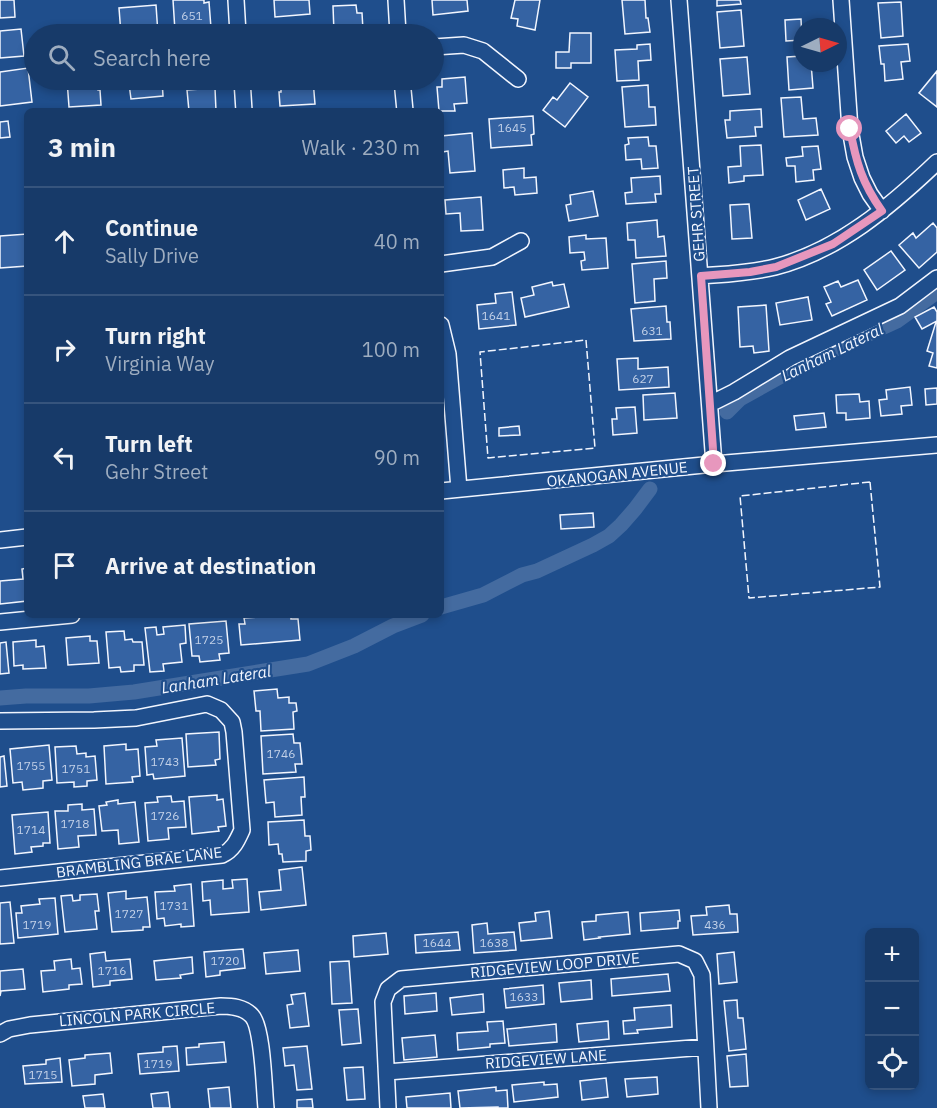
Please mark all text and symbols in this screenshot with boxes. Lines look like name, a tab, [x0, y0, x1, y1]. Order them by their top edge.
house number: 651	[181, 8, 203, 23]
north arrow	[793, 18, 847, 72]
search box	[24, 24, 444, 90]
icon: search	[45, 41, 78, 74]
text: Search here	[93, 43, 211, 72]
route start	[836, 115, 862, 141]
house number: 1645	[498, 120, 526, 135]
text: 3 min	[48, 130, 116, 164]
text: Walk · 230 m	[302, 134, 420, 161]
street label: GEHR STREET	[683, 165, 709, 262]
text: Continue	[105, 213, 198, 242]
icon: ahead	[48, 225, 81, 258]
text: 40 m	[374, 228, 420, 255]
text: Sally Drive	[105, 242, 199, 269]
house number: 1641	[482, 308, 510, 323]
water label: Lanham Lateral	[778, 318, 887, 385]
text: Turn right	[105, 321, 206, 350]
house number: 631	[641, 323, 663, 338]
icon: right	[48, 333, 81, 366]
text: 100 m	[362, 336, 420, 363]
text: Virginia Way	[105, 350, 215, 377]
house number: 627	[632, 371, 654, 386]
text: Turn left	[105, 429, 193, 458]
icon: left	[48, 441, 81, 474]
text: 90 m	[374, 444, 420, 471]
route end	[700, 450, 726, 476]
street label: OKANOGAN AVENUE	[546, 457, 688, 491]
text: Gehr Street	[105, 458, 208, 485]
icon: arrive	[48, 549, 81, 582]
text: Arrive at destination	[105, 551, 316, 580]
house number: 1725	[195, 632, 223, 647]
water label: Lanham Lateral	[160, 660, 273, 698]
house number: 1746	[267, 746, 295, 761]
house number: 1743	[151, 754, 179, 769]
house number: 1755	[17, 758, 45, 773]
house number: 1751	[62, 761, 90, 776]
house number: 1726	[151, 808, 179, 823]
house number: 1718	[61, 816, 89, 831]
house number: 1714	[17, 822, 45, 837]
street label: BRAMBLING BRAE LANE	[55, 842, 223, 882]
house number: 1731	[160, 898, 188, 913]
house number: 1727	[115, 906, 143, 921]
house number: 1719	[23, 917, 51, 932]
house number: 436	[704, 917, 726, 932]
map controls	[865, 928, 919, 1090]
button: +	[865, 928, 919, 982]
house number: 1644	[423, 935, 451, 950]
house number: 1638	[480, 935, 508, 950]
street label: RIDGEVIEW LOOP DRIVE	[470, 948, 640, 982]
house number: 1720	[211, 953, 239, 968]
house number: 1716	[98, 963, 126, 978]
button: −	[865, 982, 919, 1036]
house number: 1633	[510, 989, 538, 1004]
street label: LINCOLN PARK CIRCLE	[58, 998, 216, 1030]
button: locate	[865, 1036, 919, 1090]
street label: RIDGEVIEW LANE	[484, 1045, 608, 1073]
house number: 1719	[144, 1056, 172, 1071]
house number: 1715	[29, 1067, 57, 1082]

